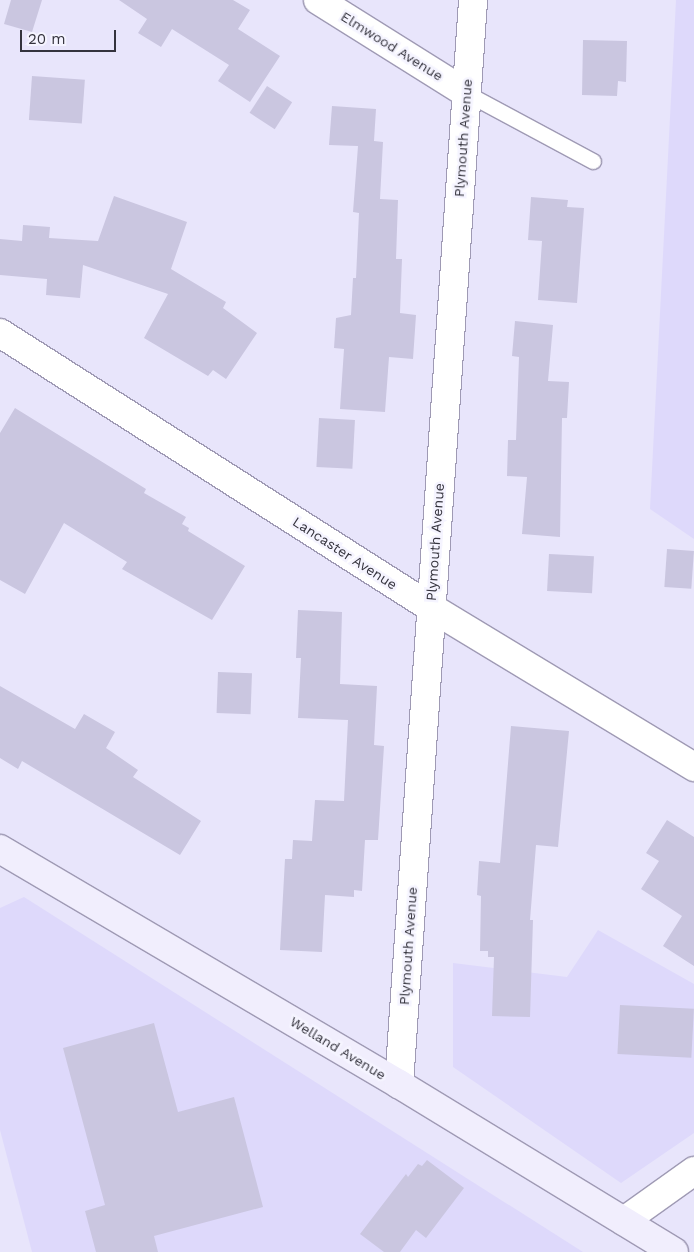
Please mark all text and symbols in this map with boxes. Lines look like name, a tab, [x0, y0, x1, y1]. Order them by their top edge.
street label: Elmwood Avenue	[338, 8, 446, 84]
scale bar	[22, 20, 119, 52]
text: 20 m	[28, 30, 66, 48]
street label: Plymouth Avenue	[450, 78, 476, 198]
street label: Plymouth Avenue	[422, 482, 448, 602]
street label: Lancaster Avenue	[289, 513, 401, 593]
street label: Plymouth Avenue	[395, 886, 421, 1006]
street label: Welland Avenue	[287, 1013, 389, 1083]

